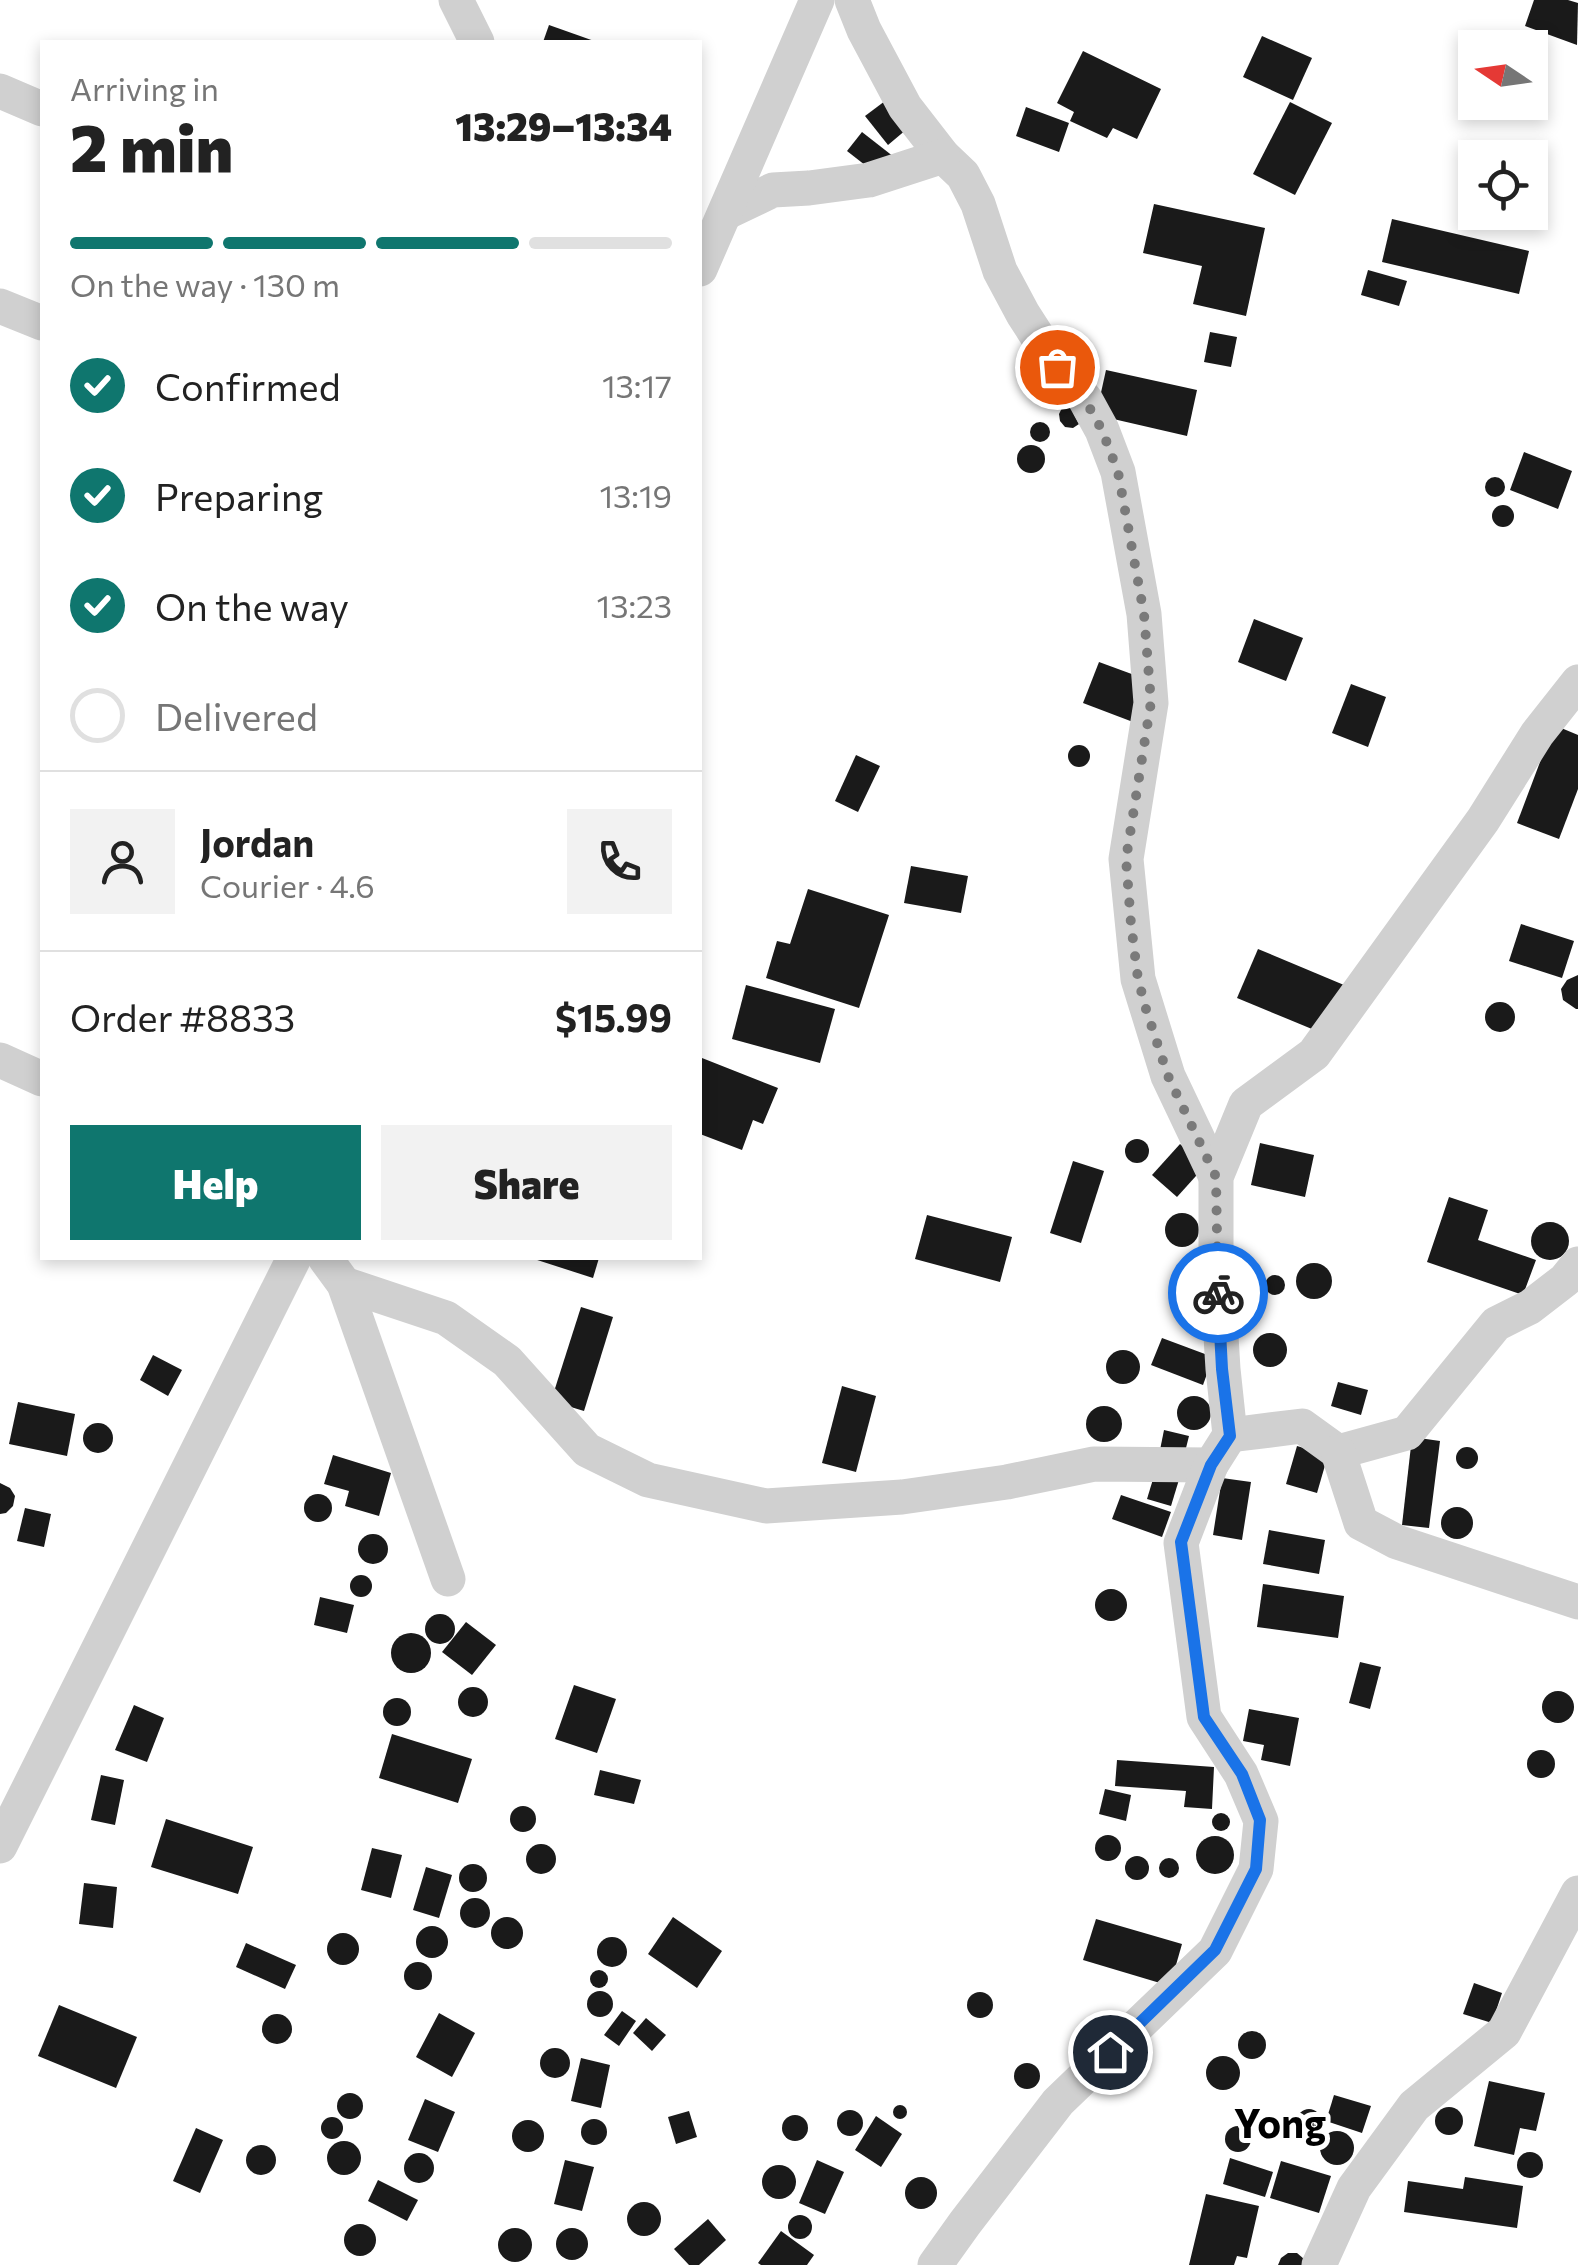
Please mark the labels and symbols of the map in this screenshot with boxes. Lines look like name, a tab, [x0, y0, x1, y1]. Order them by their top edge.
north arrow	[1458, 30, 1548, 120]
pin	[1015, 325, 1100, 410]
courier	[1168, 1243, 1268, 1343]
pin	[1068, 2010, 1153, 2095]
district label: Yong	[1234, 2097, 1326, 2146]

